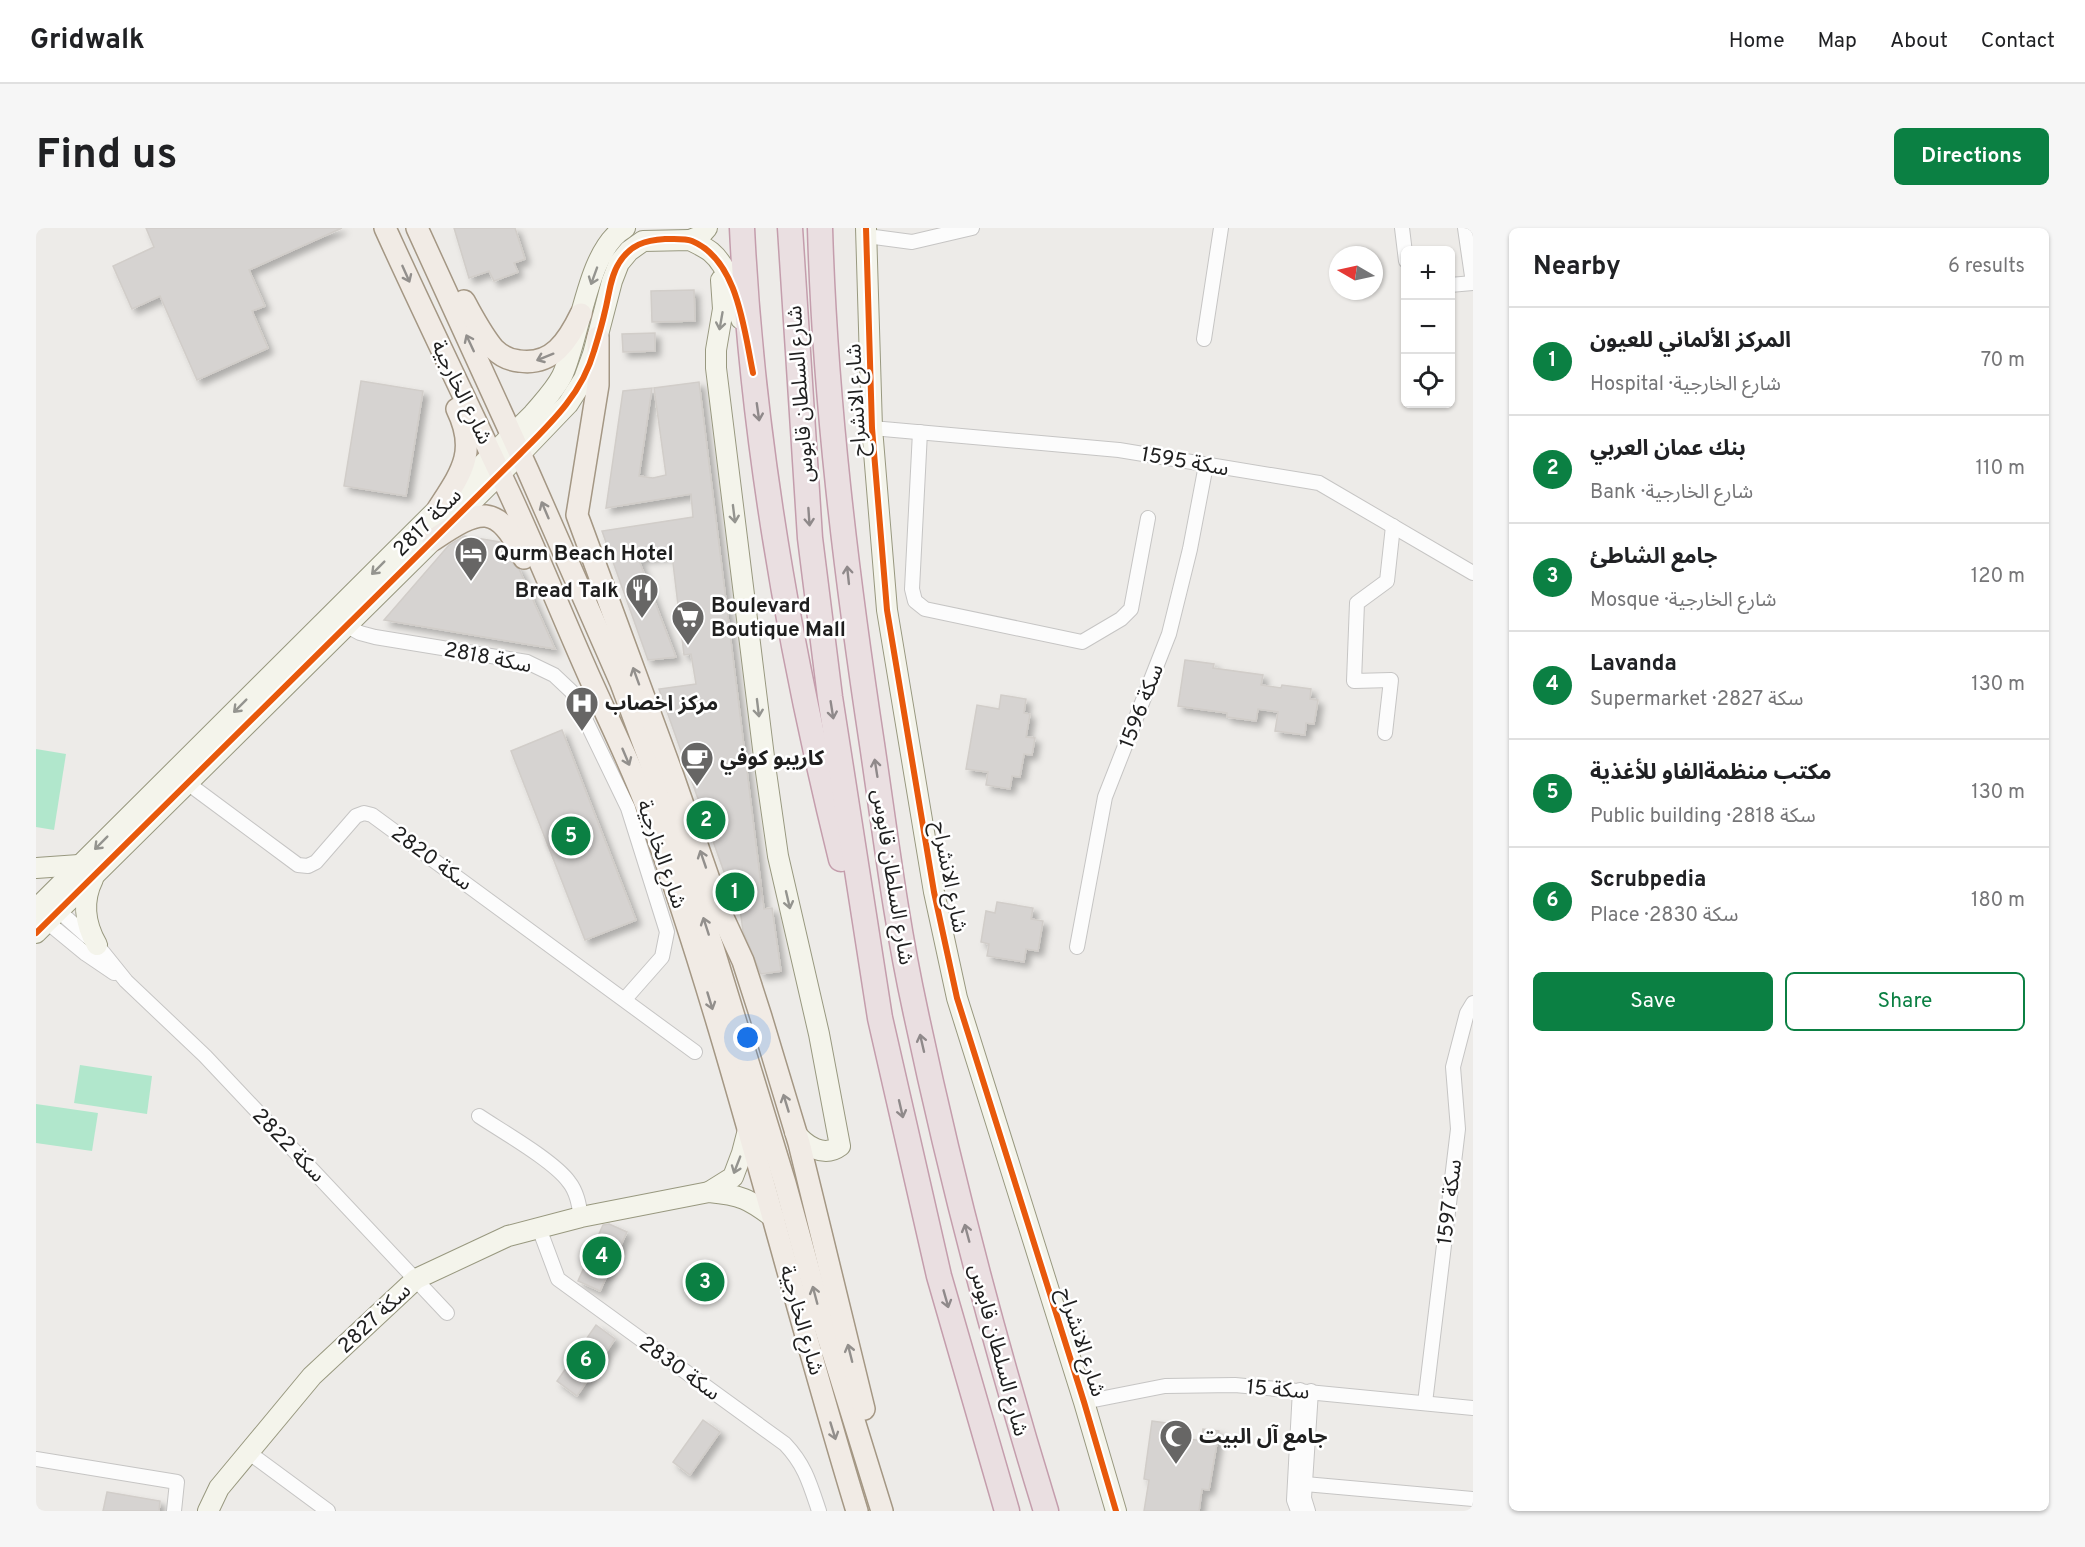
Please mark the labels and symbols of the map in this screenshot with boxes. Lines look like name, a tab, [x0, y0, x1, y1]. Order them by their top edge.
north arrow	[1329, 246, 1383, 300]
one-way arrow	[401, 265, 413, 283]
one-way arrow	[587, 266, 598, 285]
street label: شارع السلطان قابوس	[782, 305, 821, 483]
one-way arrow	[715, 310, 726, 330]
one-way arrow	[463, 335, 475, 353]
street label: شارع الخارجية	[424, 336, 498, 449]
street label: شارع الانشراح	[841, 343, 874, 457]
one-way arrow	[536, 352, 554, 363]
one-way arrow	[753, 401, 764, 421]
street label: سكة 1595	[1139, 441, 1231, 483]
street label: سكة 2817	[388, 483, 468, 563]
one-way arrow	[539, 501, 550, 520]
one-way arrow	[729, 504, 740, 524]
one-way arrow	[804, 506, 815, 526]
hotel icon: Qurm Beach Hotel	[453, 535, 489, 582]
place label: Qurm Beach Hotel	[494, 541, 674, 568]
one-way arrow	[371, 561, 386, 576]
one-way arrow	[842, 565, 853, 585]
restaurant icon: Bread Talk	[624, 572, 660, 619]
place label: Bread Talk	[515, 578, 619, 605]
place label: Boulevard Boutique Mall	[711, 593, 846, 644]
supermarket icon: Boulevard Boutique Mall	[670, 599, 706, 646]
street label: سكة 2818	[442, 637, 534, 680]
street label: سكة 1596	[1114, 661, 1171, 752]
one-way arrow	[630, 667, 641, 686]
hospital icon: مركز اخصاب	[564, 685, 600, 732]
place label: مركز اخصاب	[605, 691, 718, 718]
one-way arrow	[753, 697, 764, 717]
one-way arrow	[232, 698, 247, 713]
one-way arrow	[826, 700, 837, 720]
cafe icon: كاريبو كوفي	[679, 740, 715, 787]
place label: كاريبو كوفي	[720, 746, 824, 775]
one-way arrow	[621, 747, 632, 766]
one-way arrow	[870, 758, 881, 778]
street label: شارع السلطان قابوس	[864, 788, 919, 967]
street label: شارع الخارجية	[629, 797, 692, 912]
pin: 2	[686, 798, 726, 842]
pin: 5	[552, 814, 590, 858]
street label: شارع الانشراح	[925, 819, 973, 935]
street label: سكة 2820	[385, 821, 477, 898]
one-way arrow	[94, 836, 109, 850]
one-way arrow	[696, 851, 707, 869]
pin: 1	[716, 870, 754, 914]
one-way arrow	[783, 890, 794, 909]
one-way arrow	[700, 917, 711, 936]
one-way arrow	[705, 991, 716, 1010]
your location	[733, 1023, 762, 1052]
one-way arrow	[916, 1034, 928, 1053]
one-way arrow	[780, 1094, 791, 1113]
one-way arrow	[896, 1099, 907, 1119]
street label: سكة 2822	[246, 1103, 330, 1189]
one-way arrow	[731, 1155, 742, 1174]
street label: سكة 1597	[1432, 1158, 1469, 1246]
one-way arrow	[961, 1223, 972, 1242]
pin: 4	[582, 1234, 622, 1278]
pin: 3	[686, 1260, 724, 1304]
street label: شارع السلطان قابوس	[962, 1261, 1034, 1439]
street label: شارع الخارجية	[772, 1262, 829, 1378]
street label: سكة 2827	[332, 1278, 418, 1360]
street label: شارع الانشراح	[1050, 1285, 1111, 1400]
one-way arrow	[809, 1286, 820, 1305]
one-way arrow	[941, 1289, 952, 1308]
street label: سكة 2830	[633, 1331, 725, 1408]
pin: 6	[566, 1338, 606, 1382]
one-way arrow	[843, 1344, 855, 1363]
street label: سكة 15	[1245, 1374, 1311, 1407]
mosque icon: جامع آل البيت	[1158, 1418, 1194, 1465]
one-way arrow	[828, 1421, 839, 1440]
place label: جامع آل البيت	[1199, 1424, 1327, 1451]

